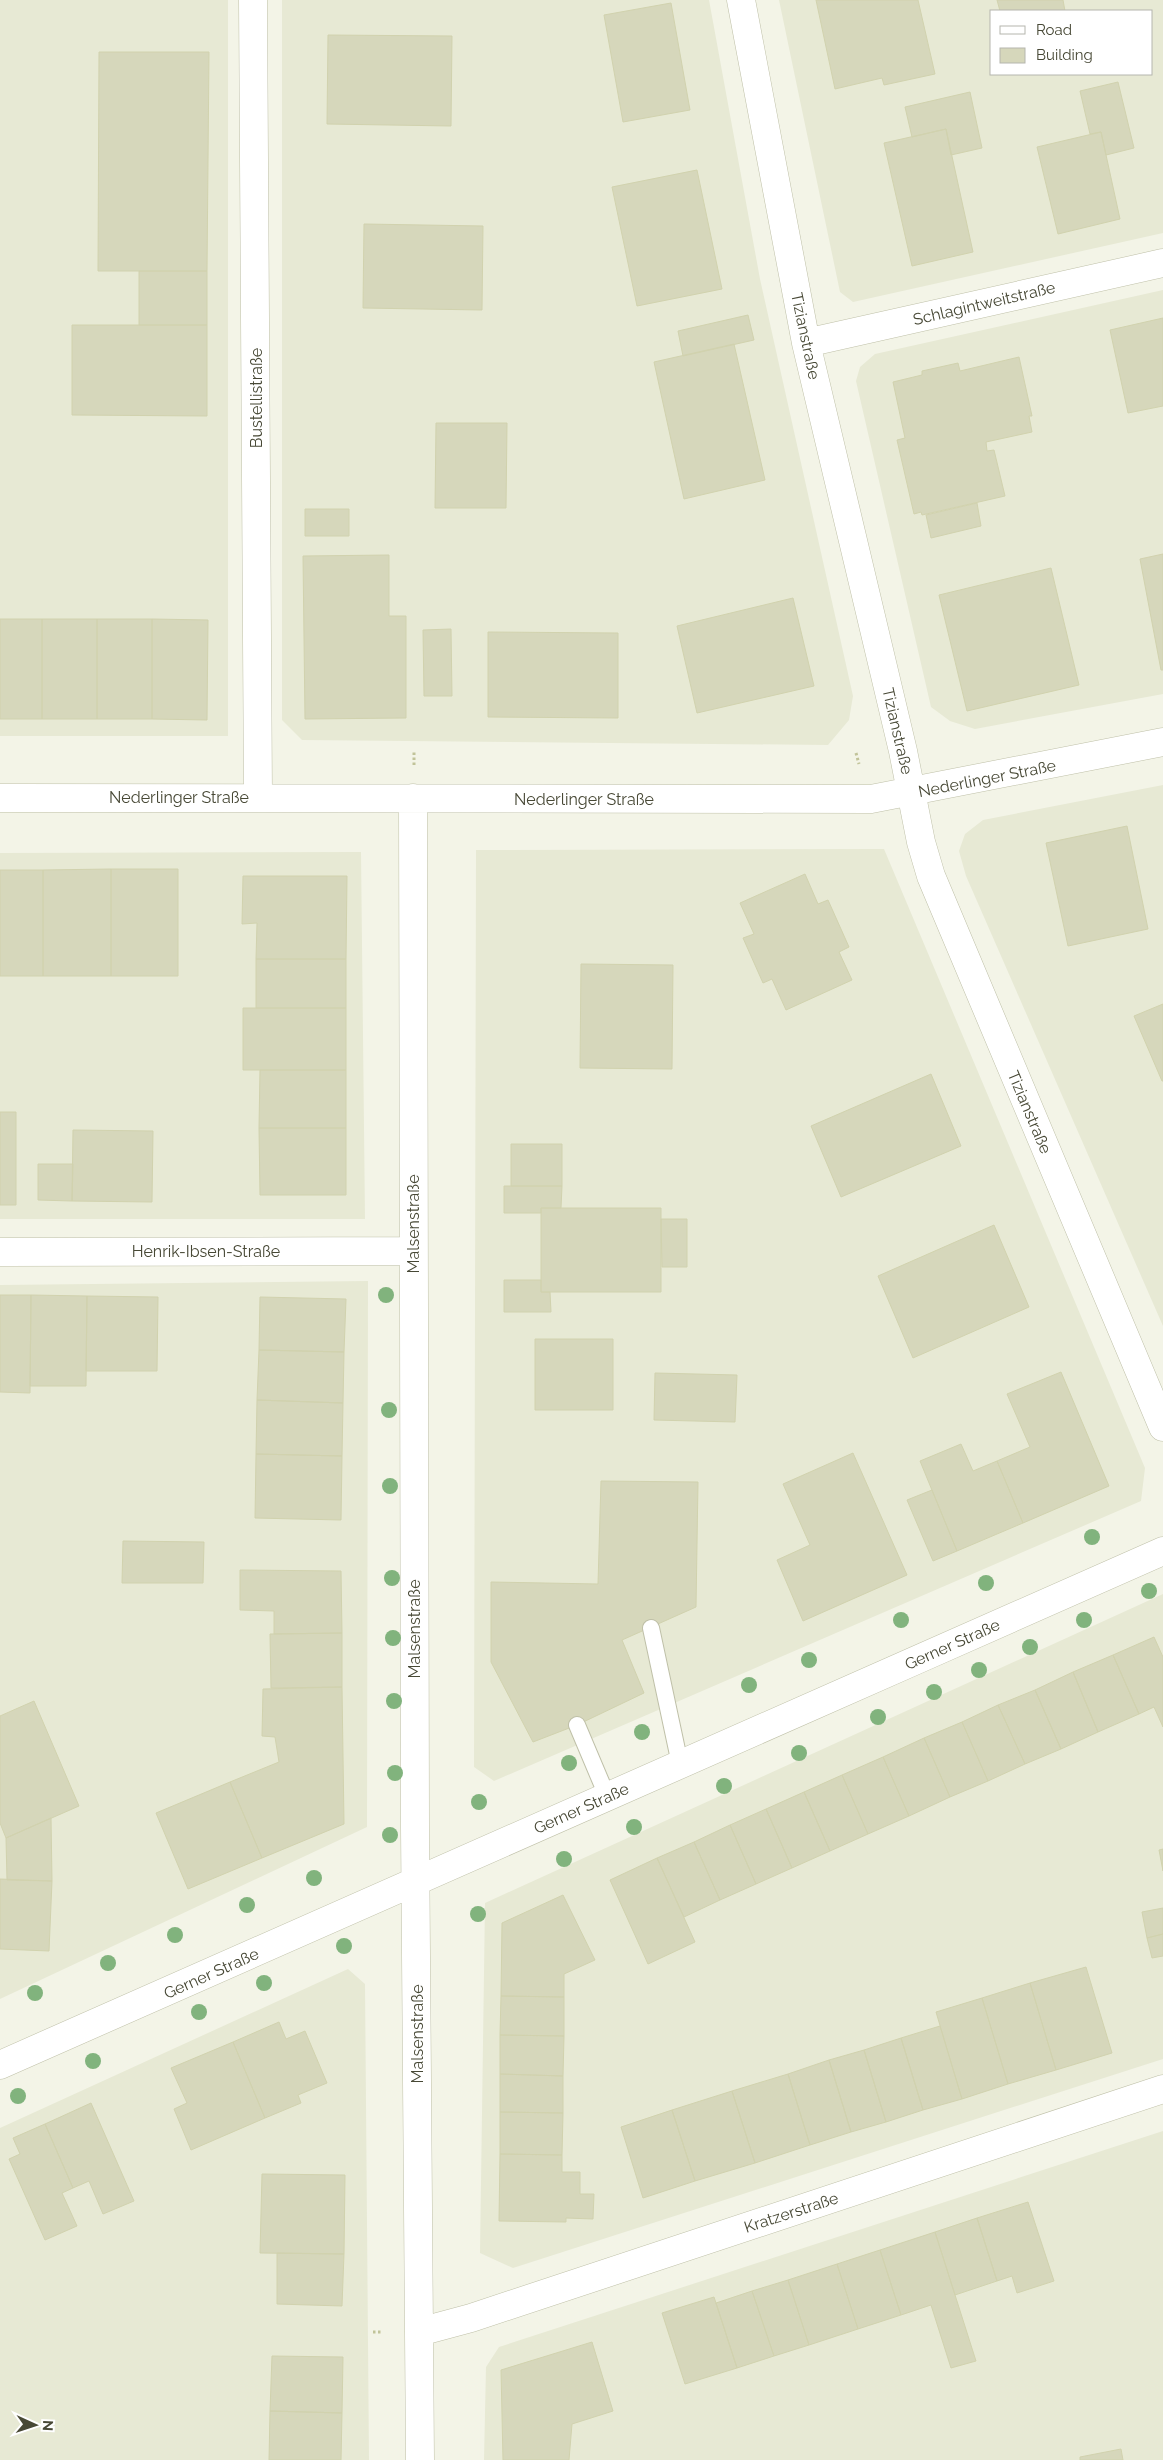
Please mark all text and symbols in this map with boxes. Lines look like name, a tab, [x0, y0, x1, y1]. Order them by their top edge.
legend	[990, 10, 1153, 75]
text: Road	[1036, 21, 1072, 39]
text: Building	[1036, 46, 1093, 64]
street label: Schlagintweitstraße	[911, 278, 1057, 329]
street label: Tizianstraße	[787, 291, 824, 381]
street label: Bustellistraße	[247, 348, 266, 448]
street label: Tizianstraße	[878, 686, 917, 776]
street label: Nederlinger Straße	[917, 756, 1058, 801]
street label: Nederlinger Straße	[109, 788, 249, 807]
street label: Nederlinger Straße	[514, 790, 654, 809]
street label: Tizianstraße	[1004, 1068, 1056, 1157]
street label: Malsenstraße	[404, 1174, 423, 1274]
street label: Henrik-Ibsen-Straße	[132, 1242, 280, 1261]
street label: Malsenstraße	[405, 1579, 424, 1679]
street label: Gerner Straße	[902, 1615, 1003, 1674]
street label: Gerner Straße	[531, 1779, 632, 1838]
street label: Gerner Straße	[161, 1944, 262, 2003]
street label: Malsenstraße	[408, 1984, 427, 2084]
street label: Kratzerstraße	[742, 2188, 841, 2237]
north arrow	[10, 2400, 60, 2450]
text: N	[40, 2420, 56, 2431]

